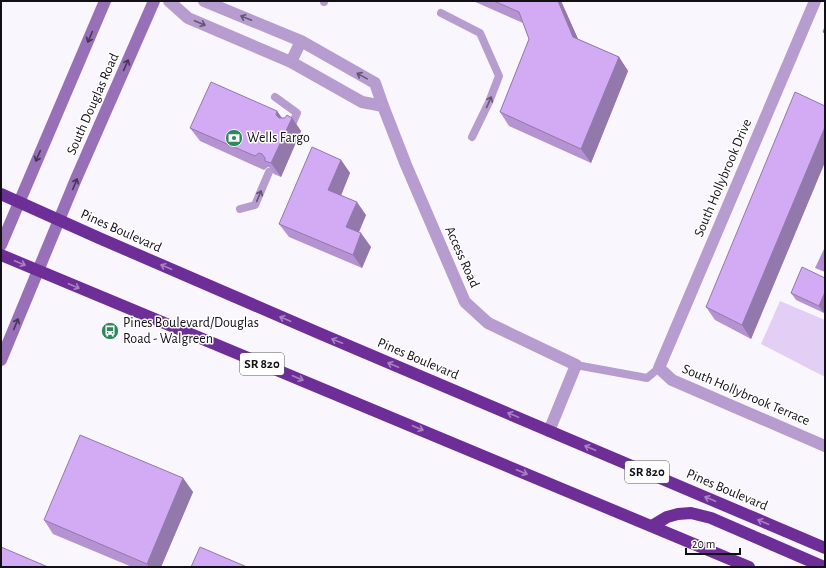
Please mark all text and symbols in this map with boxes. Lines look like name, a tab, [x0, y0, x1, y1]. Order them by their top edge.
one-way arrow	[240, 14, 252, 22]
one-way arrow	[194, 20, 206, 28]
one-way arrow	[85, 30, 93, 42]
street label: South Douglas Road	[64, 51, 122, 157]
one-way arrow	[123, 59, 131, 71]
one-way arrow	[356, 71, 368, 79]
one-way arrow	[486, 96, 493, 108]
street label: South Hollybrook Drive	[692, 117, 754, 239]
bank icon: Wells Fargo	[224, 128, 244, 148]
place label: Wells Fargo	[247, 131, 310, 145]
one-way arrow	[34, 150, 41, 162]
one-way arrow	[71, 179, 79, 191]
one-way arrow	[256, 190, 263, 202]
street label: Pines Boulevard	[78, 207, 164, 255]
street label: Access Road	[442, 224, 482, 290]
one-way arrow	[13, 259, 25, 267]
one-way arrow	[161, 263, 173, 270]
one-way arrow	[68, 282, 80, 290]
one-way arrow	[280, 315, 292, 322]
place label: Pines Boulevard/Douglas Road - Walgreen	[123, 316, 259, 346]
one-way arrow	[13, 318, 20, 330]
bus stop icon: Pines Boulevard/Douglas Road - Walgreen	[100, 321, 120, 341]
one-way arrow	[331, 336, 343, 344]
street label: Pines Boulevard	[375, 336, 461, 382]
road number: SR 820	[240, 353, 284, 375]
one-way arrow	[388, 360, 400, 368]
street label: South Hollybrook Terrace	[680, 362, 812, 428]
one-way arrow	[291, 375, 303, 383]
one-way arrow	[507, 411, 519, 419]
one-way arrow	[411, 425, 423, 433]
one-way arrow	[584, 444, 596, 451]
road number: SR 820	[625, 461, 669, 483]
street label: Pines Boulevard	[684, 467, 770, 513]
one-way arrow	[516, 469, 528, 476]
one-way arrow	[704, 495, 716, 502]
one-way arrow	[758, 517, 770, 525]
scale bar	[686, 530, 740, 556]
text: 20 m	[692, 538, 715, 550]

